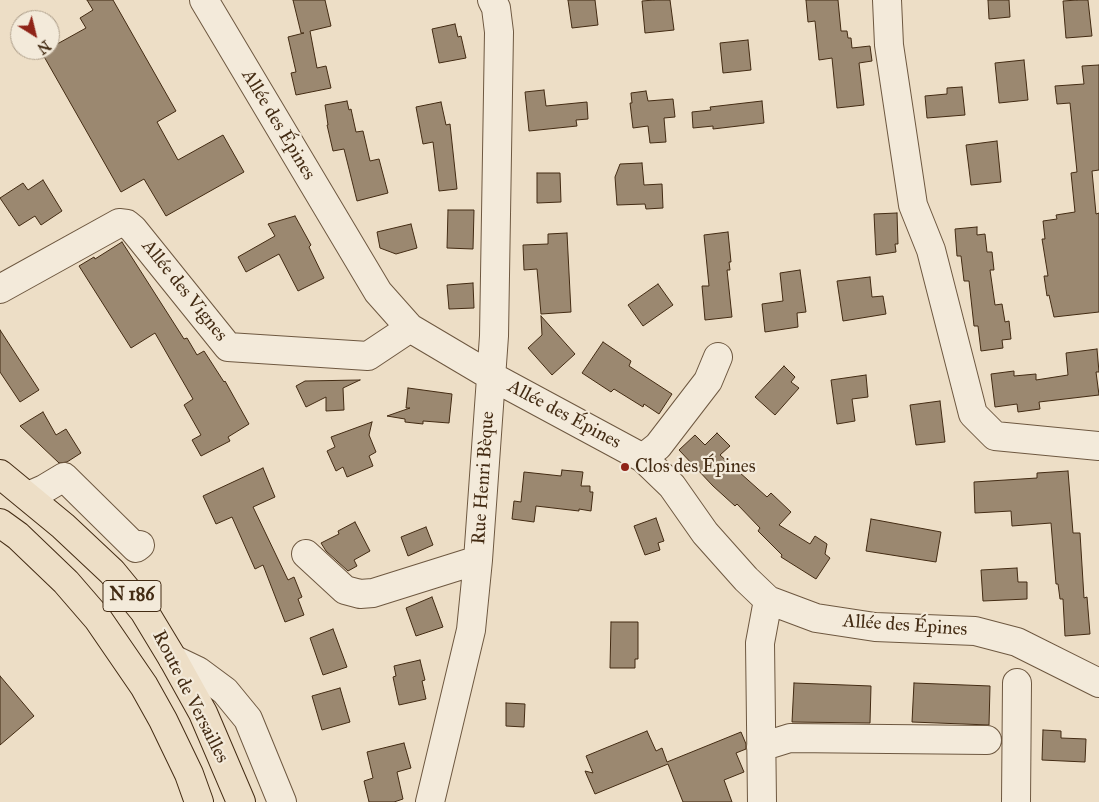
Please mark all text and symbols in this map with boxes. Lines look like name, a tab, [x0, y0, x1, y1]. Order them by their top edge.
north arrow	[10, 10, 60, 60]
text: N	[34, 36, 53, 57]
street label: Allée des Épines	[236, 66, 320, 184]
street label: Allée des Vignes	[136, 236, 232, 346]
street label: Allée des Épines	[504, 376, 624, 454]
street label: Rue Henri Bèque	[468, 410, 500, 546]
place label: Clos des Épines	[635, 456, 756, 478]
marker: Clos des Épines	[619, 461, 631, 473]
road number: N 186	[103, 580, 161, 612]
street label: Allée des Épines	[842, 610, 968, 642]
street label: Route de Versailles	[147, 627, 233, 767]

